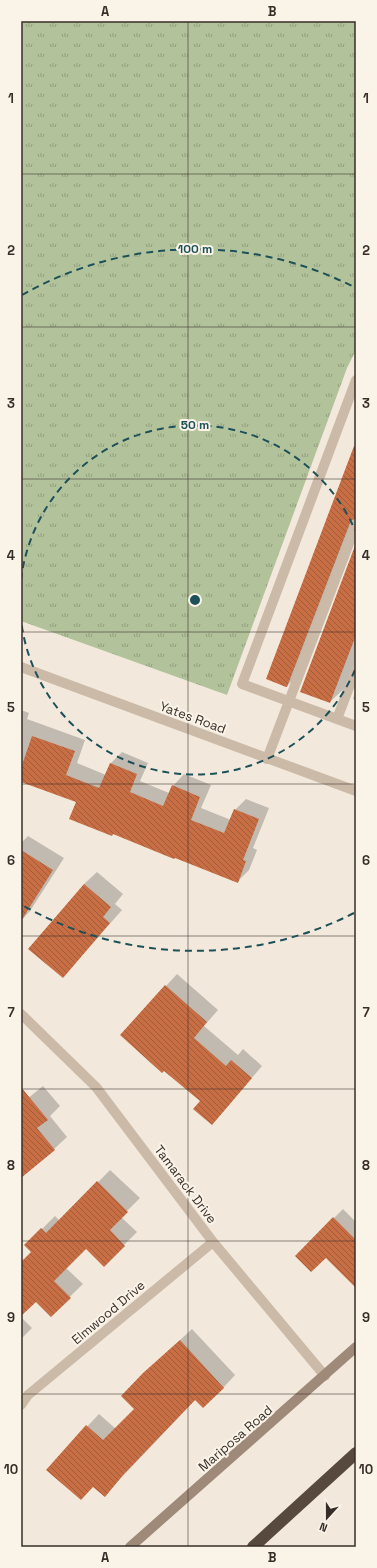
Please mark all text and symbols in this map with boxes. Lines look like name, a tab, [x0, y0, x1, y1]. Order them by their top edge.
text: A	[101, 3, 110, 20]
text: B	[268, 3, 277, 20]
text: 1	[8, 90, 14, 107]
text: 1	[363, 90, 369, 107]
text: 100 m	[178, 241, 212, 257]
text: 2	[7, 242, 15, 259]
text: 2	[362, 242, 370, 259]
text: 3	[7, 395, 15, 412]
text: 3	[362, 395, 370, 412]
text: 50 m	[181, 417, 209, 433]
text: 4	[7, 547, 15, 564]
text: 4	[362, 547, 370, 564]
centre of rings	[188, 593, 202, 607]
street label: Yates Road	[157, 698, 228, 737]
text: 5	[7, 699, 15, 716]
text: 5	[362, 699, 370, 716]
text: 6	[7, 852, 15, 869]
text: 6	[362, 852, 370, 869]
text: 7	[7, 1004, 15, 1021]
text: 7	[362, 1004, 370, 1021]
street label: Tamarack Drive	[151, 1142, 221, 1227]
text: 8	[7, 1157, 15, 1174]
text: 8	[362, 1157, 370, 1174]
street label: Elmwood Drive	[68, 1277, 149, 1348]
text: 9	[7, 1309, 15, 1326]
text: 9	[362, 1309, 370, 1326]
street label: Mariposa Road	[195, 1402, 276, 1475]
text: 10	[4, 1461, 18, 1478]
text: 10	[359, 1461, 373, 1478]
north arrow	[307, 1498, 347, 1538]
text: N	[317, 1519, 329, 1535]
text: A	[101, 1549, 110, 1566]
text: B	[268, 1549, 277, 1566]

